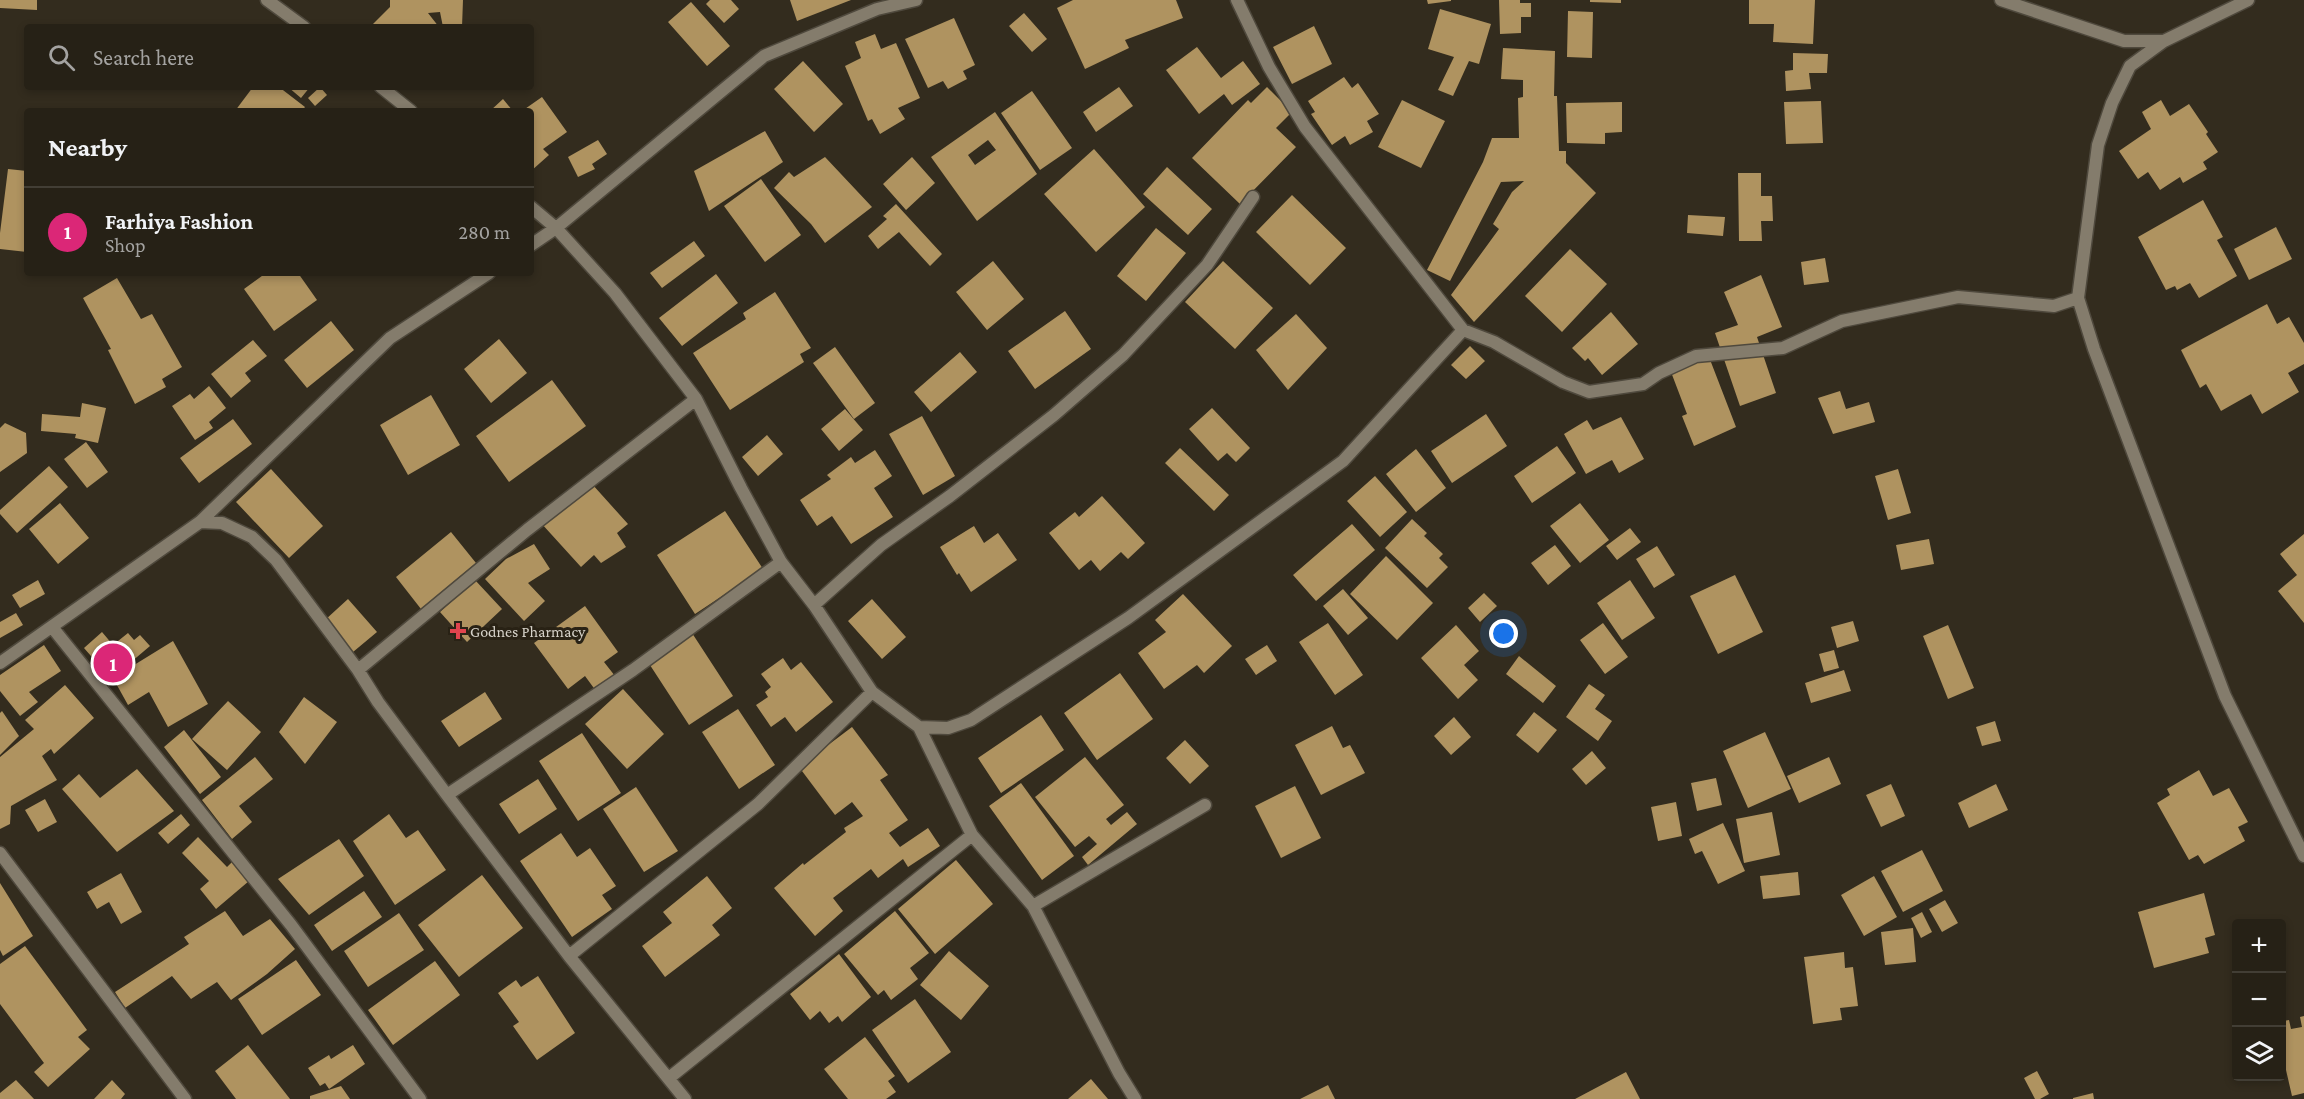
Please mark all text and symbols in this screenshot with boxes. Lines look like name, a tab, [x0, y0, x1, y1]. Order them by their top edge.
search box	[24, 24, 534, 90]
icon: search	[45, 41, 78, 74]
text: Search here	[93, 45, 194, 70]
text: Nearby	[48, 133, 127, 162]
text: Farhiya Fashion	[105, 209, 253, 234]
text: 1	[64, 221, 71, 243]
text: 280 m	[459, 221, 510, 243]
text: Shop	[105, 234, 146, 256]
your location	[1489, 619, 1518, 648]
place label: Godnes Pharmacy	[470, 623, 586, 641]
marker: Godnes Pharmacy	[451, 624, 465, 638]
pin: 1	[94, 640, 132, 686]
map controls	[2232, 919, 2286, 1081]
button: +	[2232, 919, 2286, 973]
button: −	[2232, 973, 2286, 1027]
button: layers	[2232, 1027, 2286, 1081]

